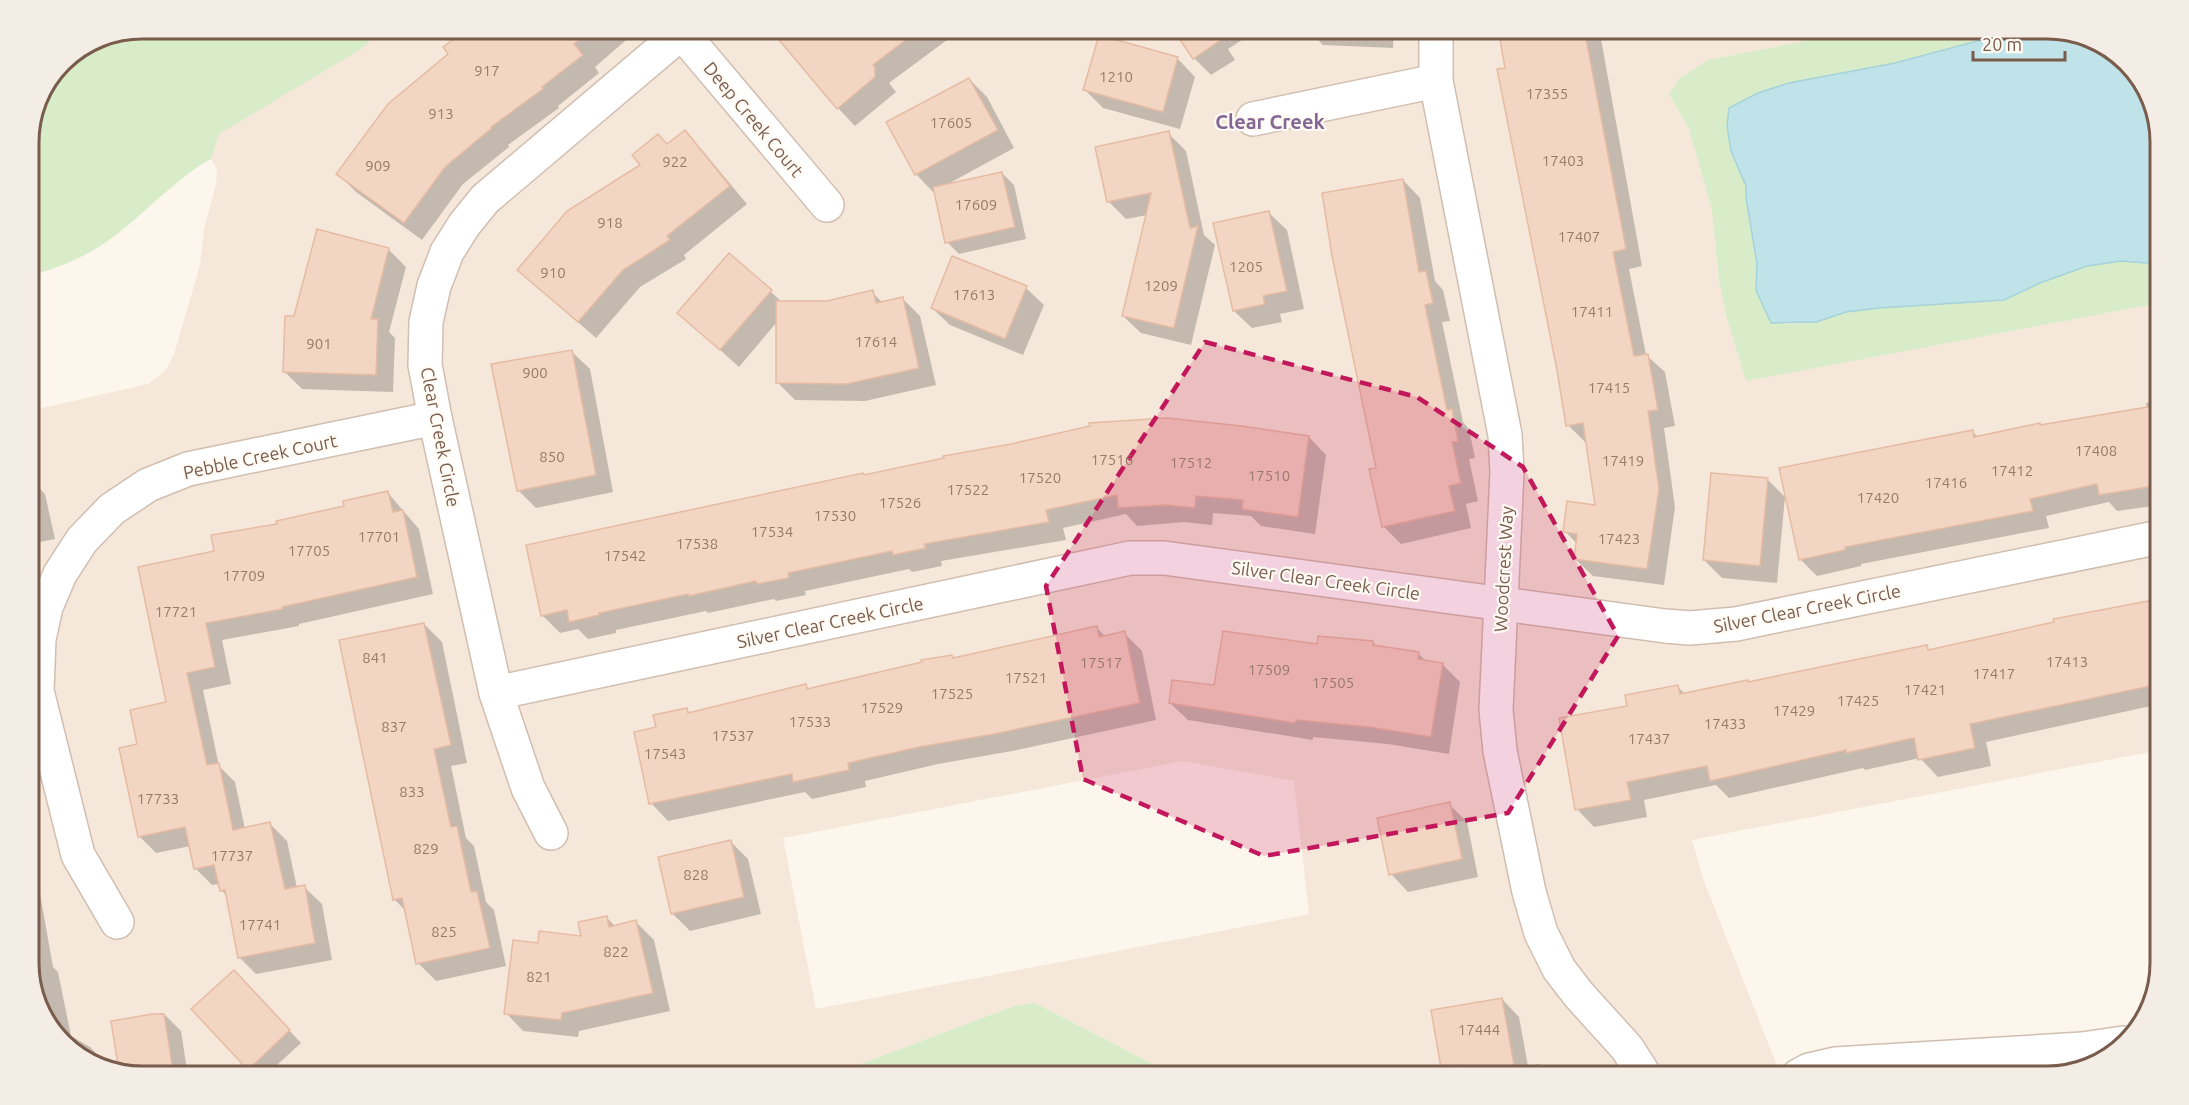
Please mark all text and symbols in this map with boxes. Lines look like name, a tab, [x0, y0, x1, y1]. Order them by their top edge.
scale bar	[1973, 24, 2064, 62]
text: 20 m	[1982, 34, 2022, 54]
street label: Deep Creek Court	[700, 57, 808, 181]
house number: 917	[474, 62, 500, 79]
house number: 1210	[1099, 68, 1133, 85]
house number: 17355	[1526, 85, 1568, 102]
house number: 913	[428, 105, 454, 122]
district label: Clear Creek	[1215, 110, 1325, 133]
house number: 17605	[930, 114, 972, 131]
house number: 17403	[1542, 152, 1584, 169]
house number: 922	[662, 153, 688, 170]
house number: 909	[365, 157, 391, 174]
house number: 17609	[955, 196, 997, 213]
house number: 918	[597, 214, 623, 231]
house number: 17407	[1558, 228, 1600, 245]
house number: 1205	[1229, 258, 1263, 275]
house number: 910	[540, 264, 566, 281]
house number: 1209	[1144, 277, 1178, 294]
house number: 17613	[953, 286, 995, 303]
house number: 17411	[1571, 303, 1613, 320]
house number: 17614	[855, 333, 897, 350]
house number: 901	[306, 335, 332, 352]
house number: 900	[522, 364, 548, 381]
street label: Clear Creek Circle	[418, 365, 464, 509]
house number: 17415	[1588, 379, 1630, 396]
street label: Pebble Creek Court	[181, 430, 339, 482]
house number: 17408	[2075, 442, 2117, 459]
house number: 850	[539, 448, 565, 465]
house number: 17516	[1091, 451, 1133, 468]
house number: 17419	[1602, 452, 1644, 469]
house number: 17512	[1170, 454, 1212, 471]
house number: 17412	[1991, 462, 2033, 479]
house number: 17510	[1248, 467, 1290, 484]
house number: 17520	[1019, 469, 1061, 486]
house number: 17416	[1925, 474, 1967, 491]
house number: 17522	[947, 481, 989, 498]
house number: 17420	[1857, 489, 1899, 506]
house number: 17526	[879, 494, 921, 511]
street label: Woodcrest Way	[1490, 505, 1516, 633]
house number: 17530	[814, 507, 856, 524]
house number: 17534	[751, 523, 793, 540]
house number: 17701	[358, 528, 400, 545]
house number: 17423	[1598, 530, 1640, 547]
house number: 17538	[676, 535, 718, 552]
house number: 17705	[288, 542, 330, 559]
house number: 17542	[604, 547, 646, 564]
street label: Silver Clear Creek Circle	[1230, 557, 1422, 603]
house number: 17709	[223, 567, 265, 584]
street label: Silver Clear Creek Circle	[1712, 580, 1902, 636]
street label: Silver Clear Creek Circle	[735, 592, 925, 652]
house number: 17721	[155, 603, 197, 620]
house number: 841	[362, 649, 388, 666]
house number: 17413	[2046, 653, 2088, 670]
house number: 17517	[1080, 654, 1122, 671]
house number: 17509	[1248, 661, 1290, 678]
house number: 17417	[1973, 665, 2015, 682]
house number: 17521	[1005, 669, 1047, 686]
house number: 17505	[1312, 674, 1354, 691]
house number: 17421	[1904, 681, 1946, 698]
house number: 17525	[931, 685, 973, 702]
house number: 17425	[1837, 692, 1879, 709]
house number: 17529	[861, 699, 903, 716]
house number: 17429	[1773, 702, 1815, 719]
house number: 17533	[789, 713, 831, 730]
house number: 17433	[1704, 715, 1746, 732]
house number: 837	[381, 718, 407, 735]
house number: 17537	[712, 727, 754, 744]
house number: 17437	[1628, 730, 1670, 747]
house number: 17543	[644, 745, 686, 762]
house number: 833	[399, 783, 425, 800]
house number: 17733	[137, 790, 179, 807]
house number: 829	[413, 840, 439, 857]
house number: 17737	[211, 847, 253, 864]
house number: 828	[683, 866, 709, 883]
house number: 17741	[239, 916, 281, 933]
house number: 825	[431, 923, 457, 940]
house number: 822	[603, 943, 629, 960]
house number: 821	[526, 968, 552, 985]
house number: 17444	[1458, 1021, 1500, 1038]

